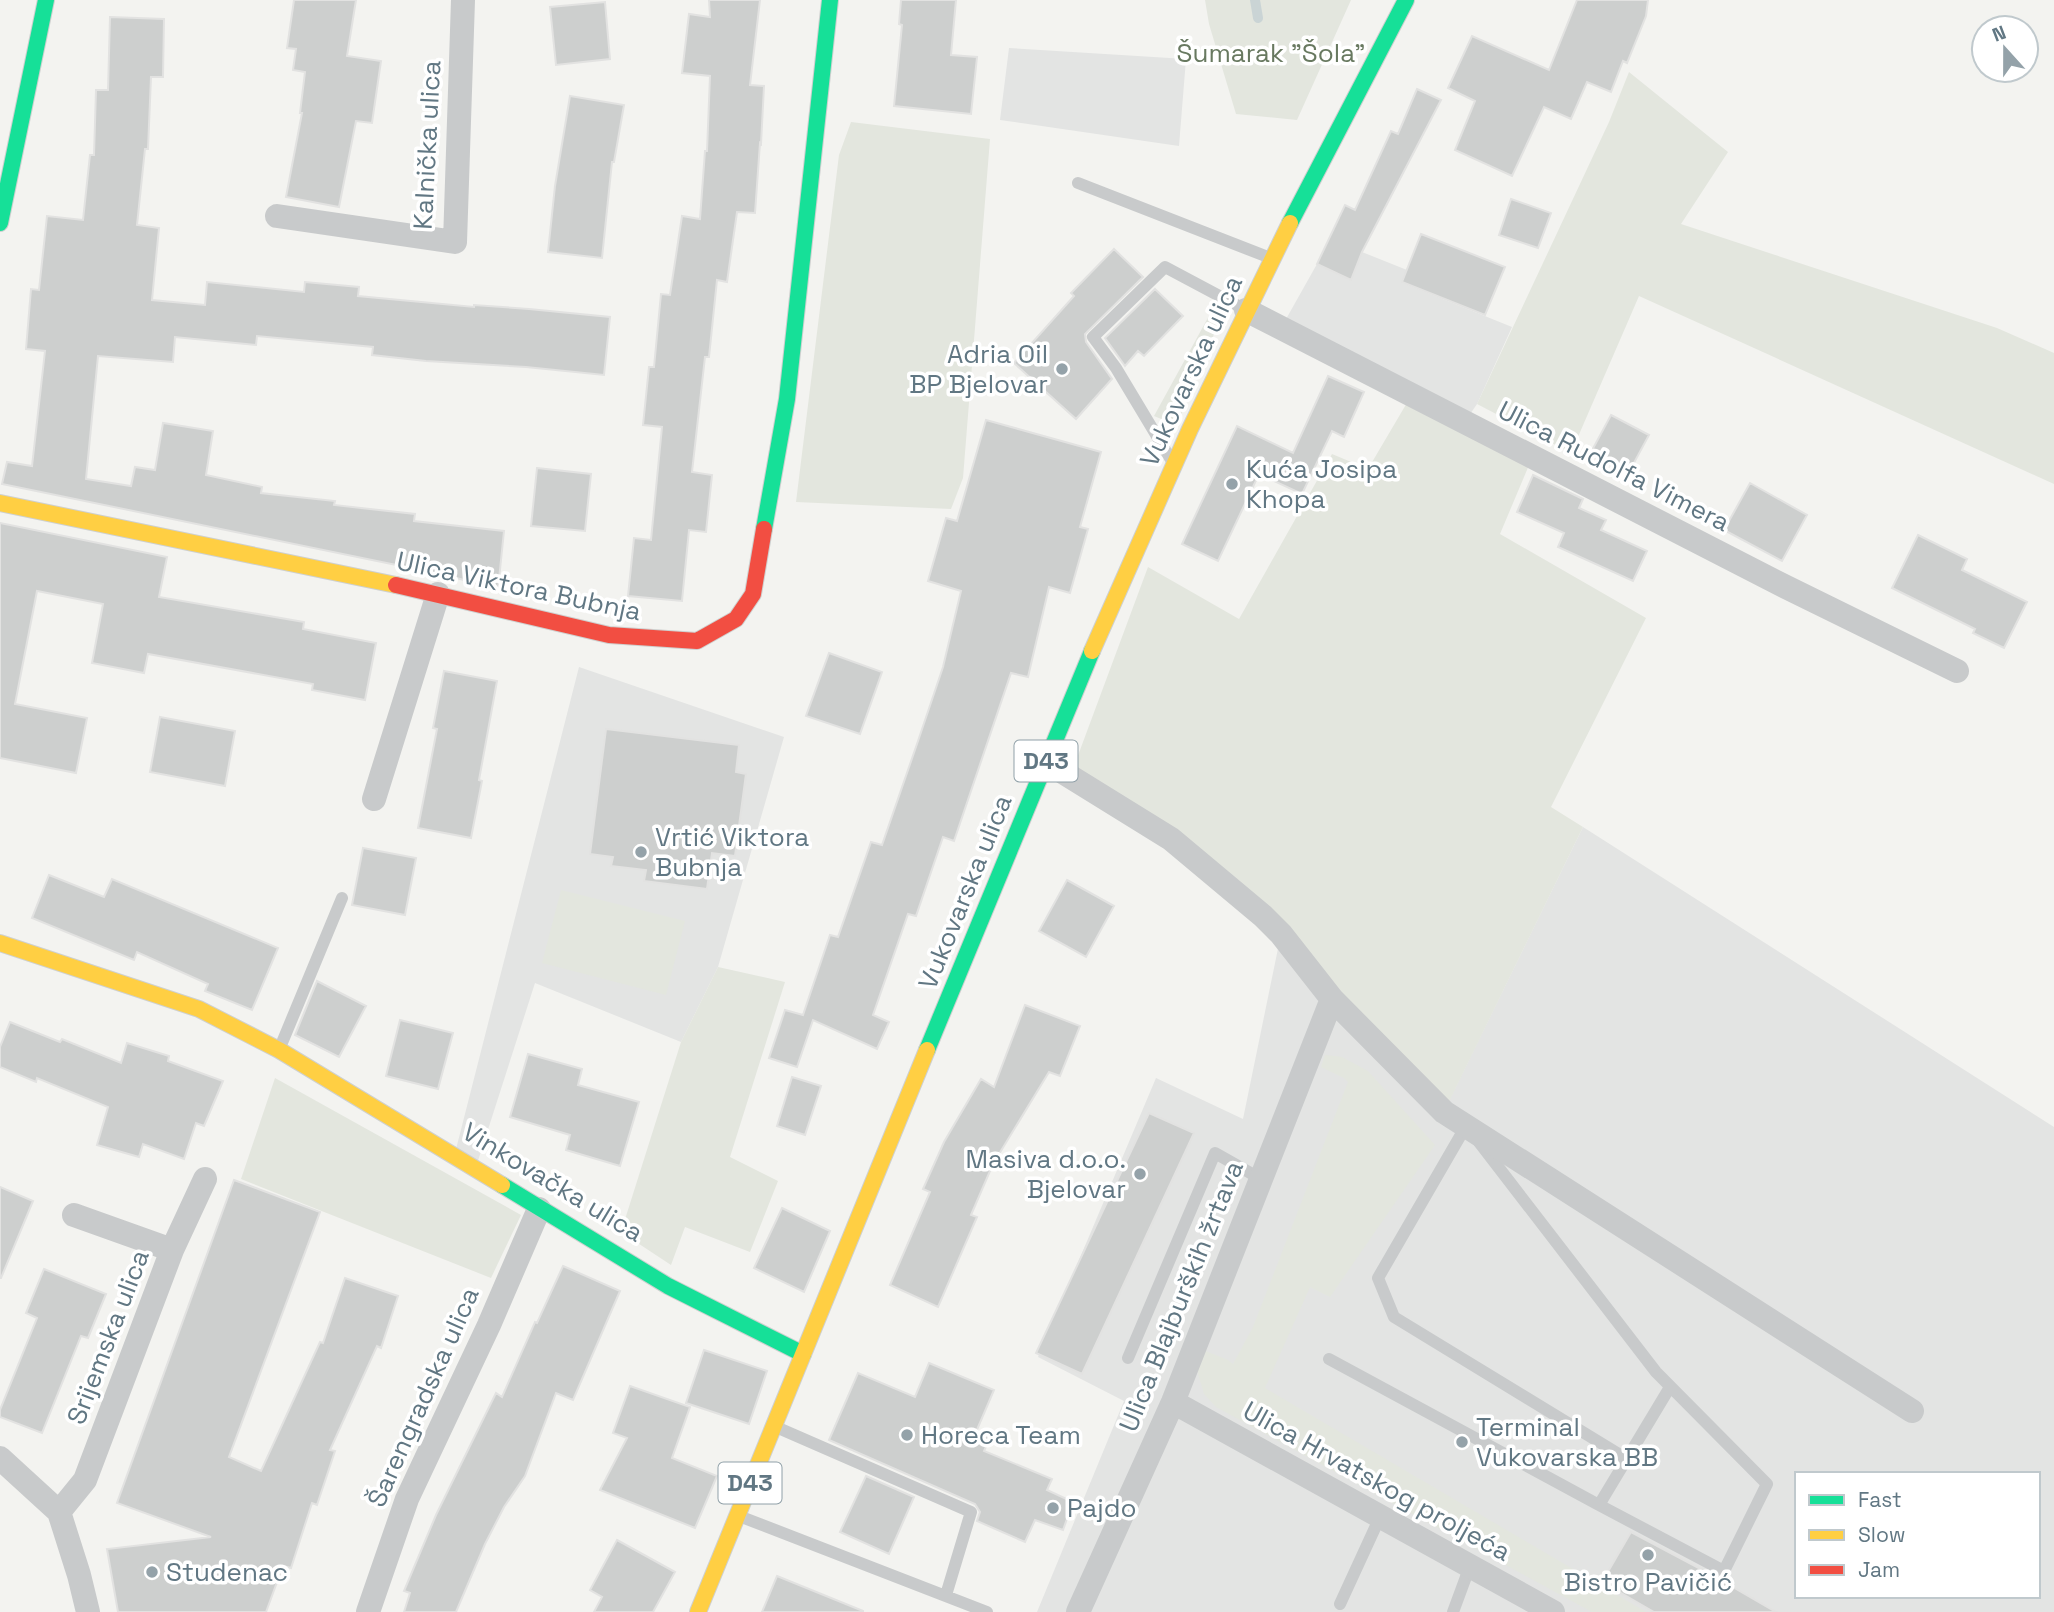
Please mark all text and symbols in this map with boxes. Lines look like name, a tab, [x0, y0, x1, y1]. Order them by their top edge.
north arrow	[1970, 14, 2040, 84]
text: N	[1989, 20, 2010, 48]
park label: Šumarak "Šola"	[1177, 36, 1365, 70]
street label: Kalnička ulica	[406, 59, 448, 231]
street label: Vukovarska ulica	[1132, 270, 1250, 472]
place label: Adria Oil BP Bjelovar	[909, 337, 1048, 401]
marker: Adria Oil BP Bjelovar	[1054, 361, 1070, 377]
street label: Ulica Rudolfa Vimera	[1492, 393, 1736, 539]
place label: Kuća Josipa Khopa	[1246, 452, 1397, 516]
marker: Kuća Josipa Khopa	[1224, 476, 1240, 492]
street label: Ulica Viktora Bubnja	[394, 543, 644, 629]
road number: D43	[1014, 740, 1078, 782]
street label: Vukovarska ulica	[910, 790, 1020, 994]
place label: Vrtić Viktora Bubnja	[655, 820, 809, 884]
marker: Vrtić Viktora Bubnja	[633, 844, 649, 860]
street label: Vinkovačka ulica	[456, 1115, 650, 1250]
place label: Masiva d.o.o. Bjelovar	[966, 1142, 1126, 1206]
street label: Ulica Blajburških žrtava	[1111, 1156, 1251, 1436]
marker: Masiva d.o.o. Bjelovar	[1132, 1166, 1148, 1182]
street label: Srijemska ulica	[59, 1245, 157, 1429]
street label: Šarengradska ulica	[359, 1282, 487, 1512]
street label: Ulica Hrvatskog proljeća	[1237, 1393, 1517, 1569]
place label: Terminal Vukovarska BB	[1476, 1410, 1658, 1474]
place label: Horeca Team	[921, 1418, 1081, 1452]
marker: Horeca Team	[899, 1427, 915, 1443]
marker: Terminal Vukovarska BB	[1454, 1434, 1470, 1450]
road number: D43	[718, 1462, 782, 1504]
legend	[1795, 1472, 2040, 1598]
text: Fast	[1858, 1486, 1902, 1513]
place label: Pajdo	[1067, 1491, 1137, 1525]
marker: Pajdo	[1045, 1500, 1061, 1516]
text: Slow	[1858, 1521, 1906, 1548]
marker: Bistro Pavičić	[1640, 1547, 1656, 1563]
place label: Studenac	[166, 1555, 288, 1589]
text: Jam	[1858, 1556, 1900, 1583]
marker: Studenac	[144, 1564, 160, 1580]
place label: Bistro Pavičić	[1564, 1565, 1732, 1599]

